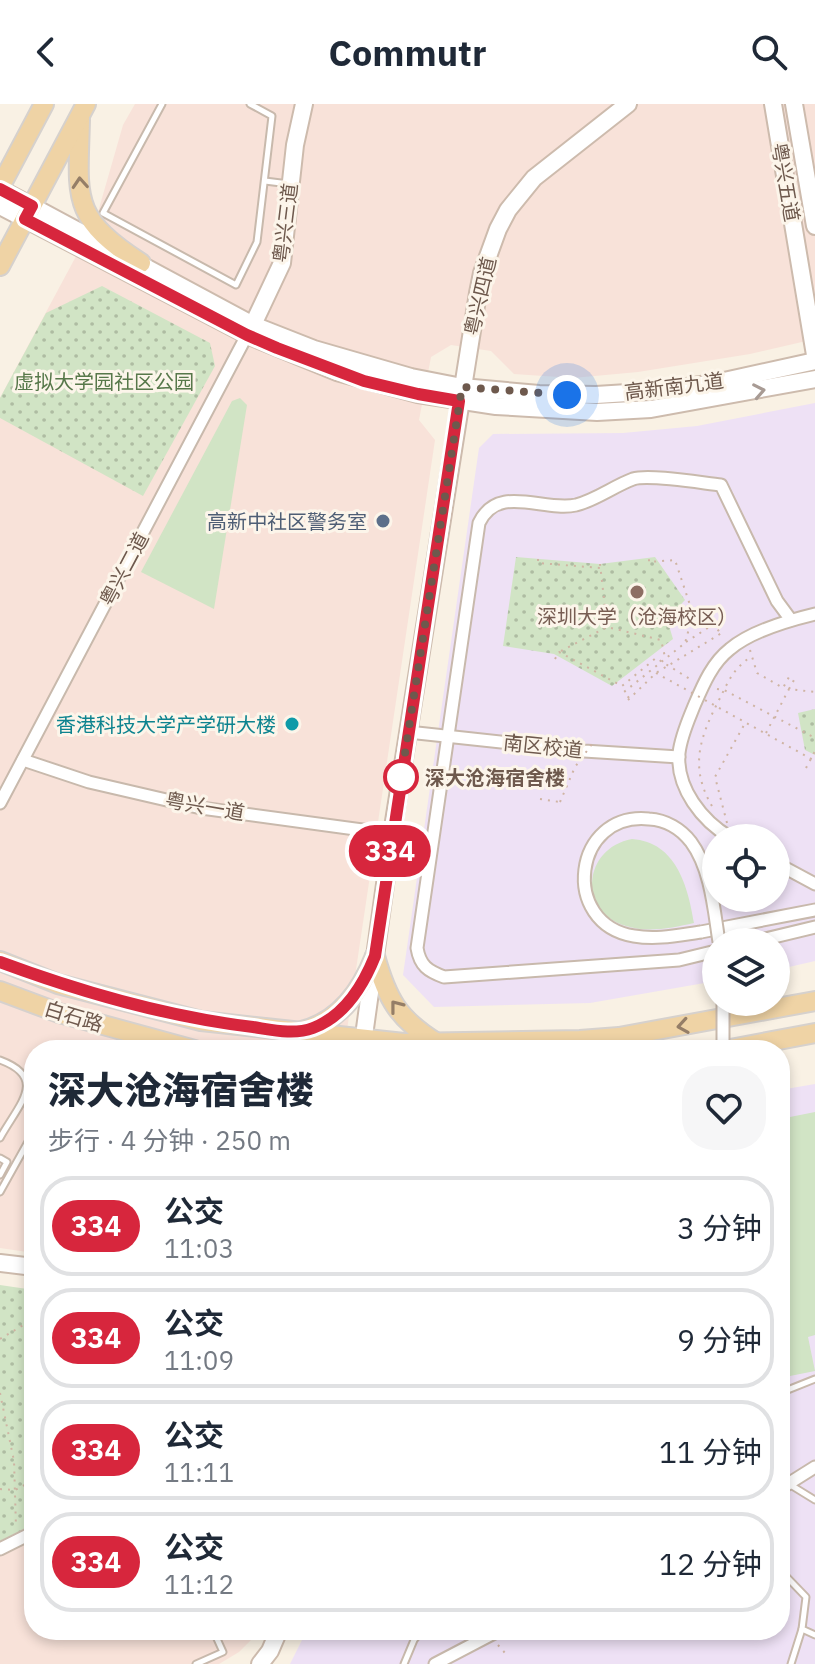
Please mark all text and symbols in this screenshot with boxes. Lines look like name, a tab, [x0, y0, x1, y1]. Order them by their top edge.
text: Commutr	[329, 29, 486, 76]
icon: back	[24, 30, 68, 74]
icon: search	[747, 30, 791, 74]
street label: 粤兴五道	[766, 140, 806, 224]
one-way arrow	[72, 176, 89, 189]
street label: 粤兴三道	[267, 182, 303, 264]
street label: 粤兴四道	[458, 254, 502, 338]
street label: 高新南九道	[623, 367, 725, 405]
park label: 虚拟大学园社区公园	[14, 368, 194, 395]
your location	[547, 375, 587, 415]
one-way arrow	[752, 383, 766, 400]
place label: 高新中社区警务室	[207, 508, 367, 535]
marker: 高新中社区警务室	[374, 512, 392, 530]
street label: 粤兴二道	[93, 527, 155, 611]
marker: 深圳大学（沧海校区）	[628, 583, 646, 601]
place label: 深圳大学（沧海校区）	[537, 603, 737, 630]
place label: 香港科技大学产学研大楼	[56, 711, 276, 738]
marker: 香港科技大学产学研大楼	[283, 715, 301, 733]
street label: 南区校道	[502, 728, 584, 764]
marker: 深大沧海宿舍楼	[384, 760, 418, 794]
place label: 深大沧海宿舍楼	[425, 764, 565, 791]
street label: 粤兴一道	[163, 786, 247, 826]
map controls	[702, 824, 790, 1016]
button: locate	[702, 824, 790, 912]
line badge: 334	[344, 825, 436, 877]
text: 334	[365, 832, 415, 869]
button: layers	[702, 928, 790, 1016]
street label: 白石路	[41, 994, 107, 1038]
one-way arrow	[391, 1000, 405, 1015]
one-way arrow	[677, 1017, 690, 1034]
text: 深大沧海宿舍楼	[48, 1065, 314, 1114]
button: heart	[682, 1066, 766, 1150]
text: 步行 · 4 分钟 · 250 m	[48, 1123, 291, 1157]
text: 公交	[164, 1191, 224, 1230]
text: 334	[71, 1207, 121, 1244]
text: 3 分钟	[677, 1208, 762, 1247]
text: 11:03	[164, 1231, 234, 1265]
text: 公交	[164, 1303, 224, 1342]
text: 334	[71, 1319, 121, 1356]
text: 9 分钟	[677, 1320, 762, 1359]
text: 11:09	[164, 1343, 234, 1377]
text: 公交	[164, 1415, 224, 1454]
text: 334	[71, 1431, 121, 1468]
text: 11 分钟	[659, 1432, 762, 1471]
text: 11:11	[164, 1455, 234, 1489]
text: 公交	[164, 1527, 224, 1566]
text: 334	[71, 1543, 121, 1580]
text: 12 分钟	[659, 1544, 762, 1583]
text: 11:12	[164, 1567, 234, 1601]

